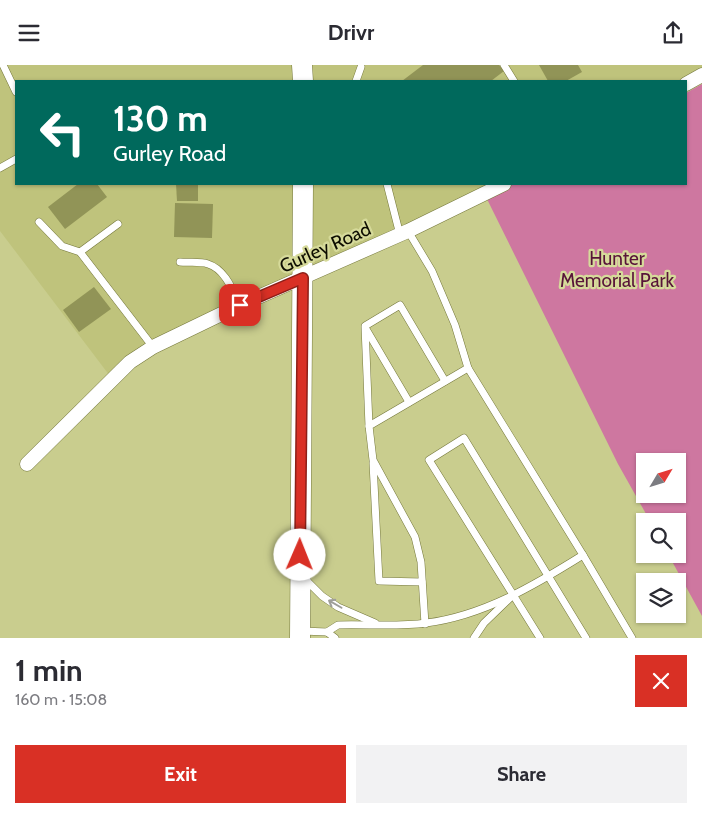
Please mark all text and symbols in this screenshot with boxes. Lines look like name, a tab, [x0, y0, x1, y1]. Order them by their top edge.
icon: menu	[15, 19, 43, 47]
text: Drivr	[328, 19, 374, 46]
icon: share	[659, 19, 687, 47]
text: 130 m	[113, 97, 208, 140]
icon: left	[30, 100, 95, 165]
text: Gurley Road	[113, 140, 226, 167]
street label: Gurley Road	[276, 217, 375, 278]
park label: Hunter Memorial Park	[560, 247, 675, 292]
pin	[219, 284, 261, 326]
icon: arrive	[226, 291, 254, 319]
north arrow	[636, 453, 686, 503]
map controls	[636, 453, 686, 623]
button: search	[636, 513, 686, 563]
position arrow	[273, 528, 325, 580]
button: layers	[636, 573, 686, 623]
one-way arrow	[329, 599, 343, 609]
text: 1 min	[15, 652, 83, 689]
button: close	[635, 655, 687, 707]
text: 160 m · 15:08	[15, 690, 107, 709]
button: Exit	[15, 745, 346, 803]
button: Share	[356, 745, 687, 803]

